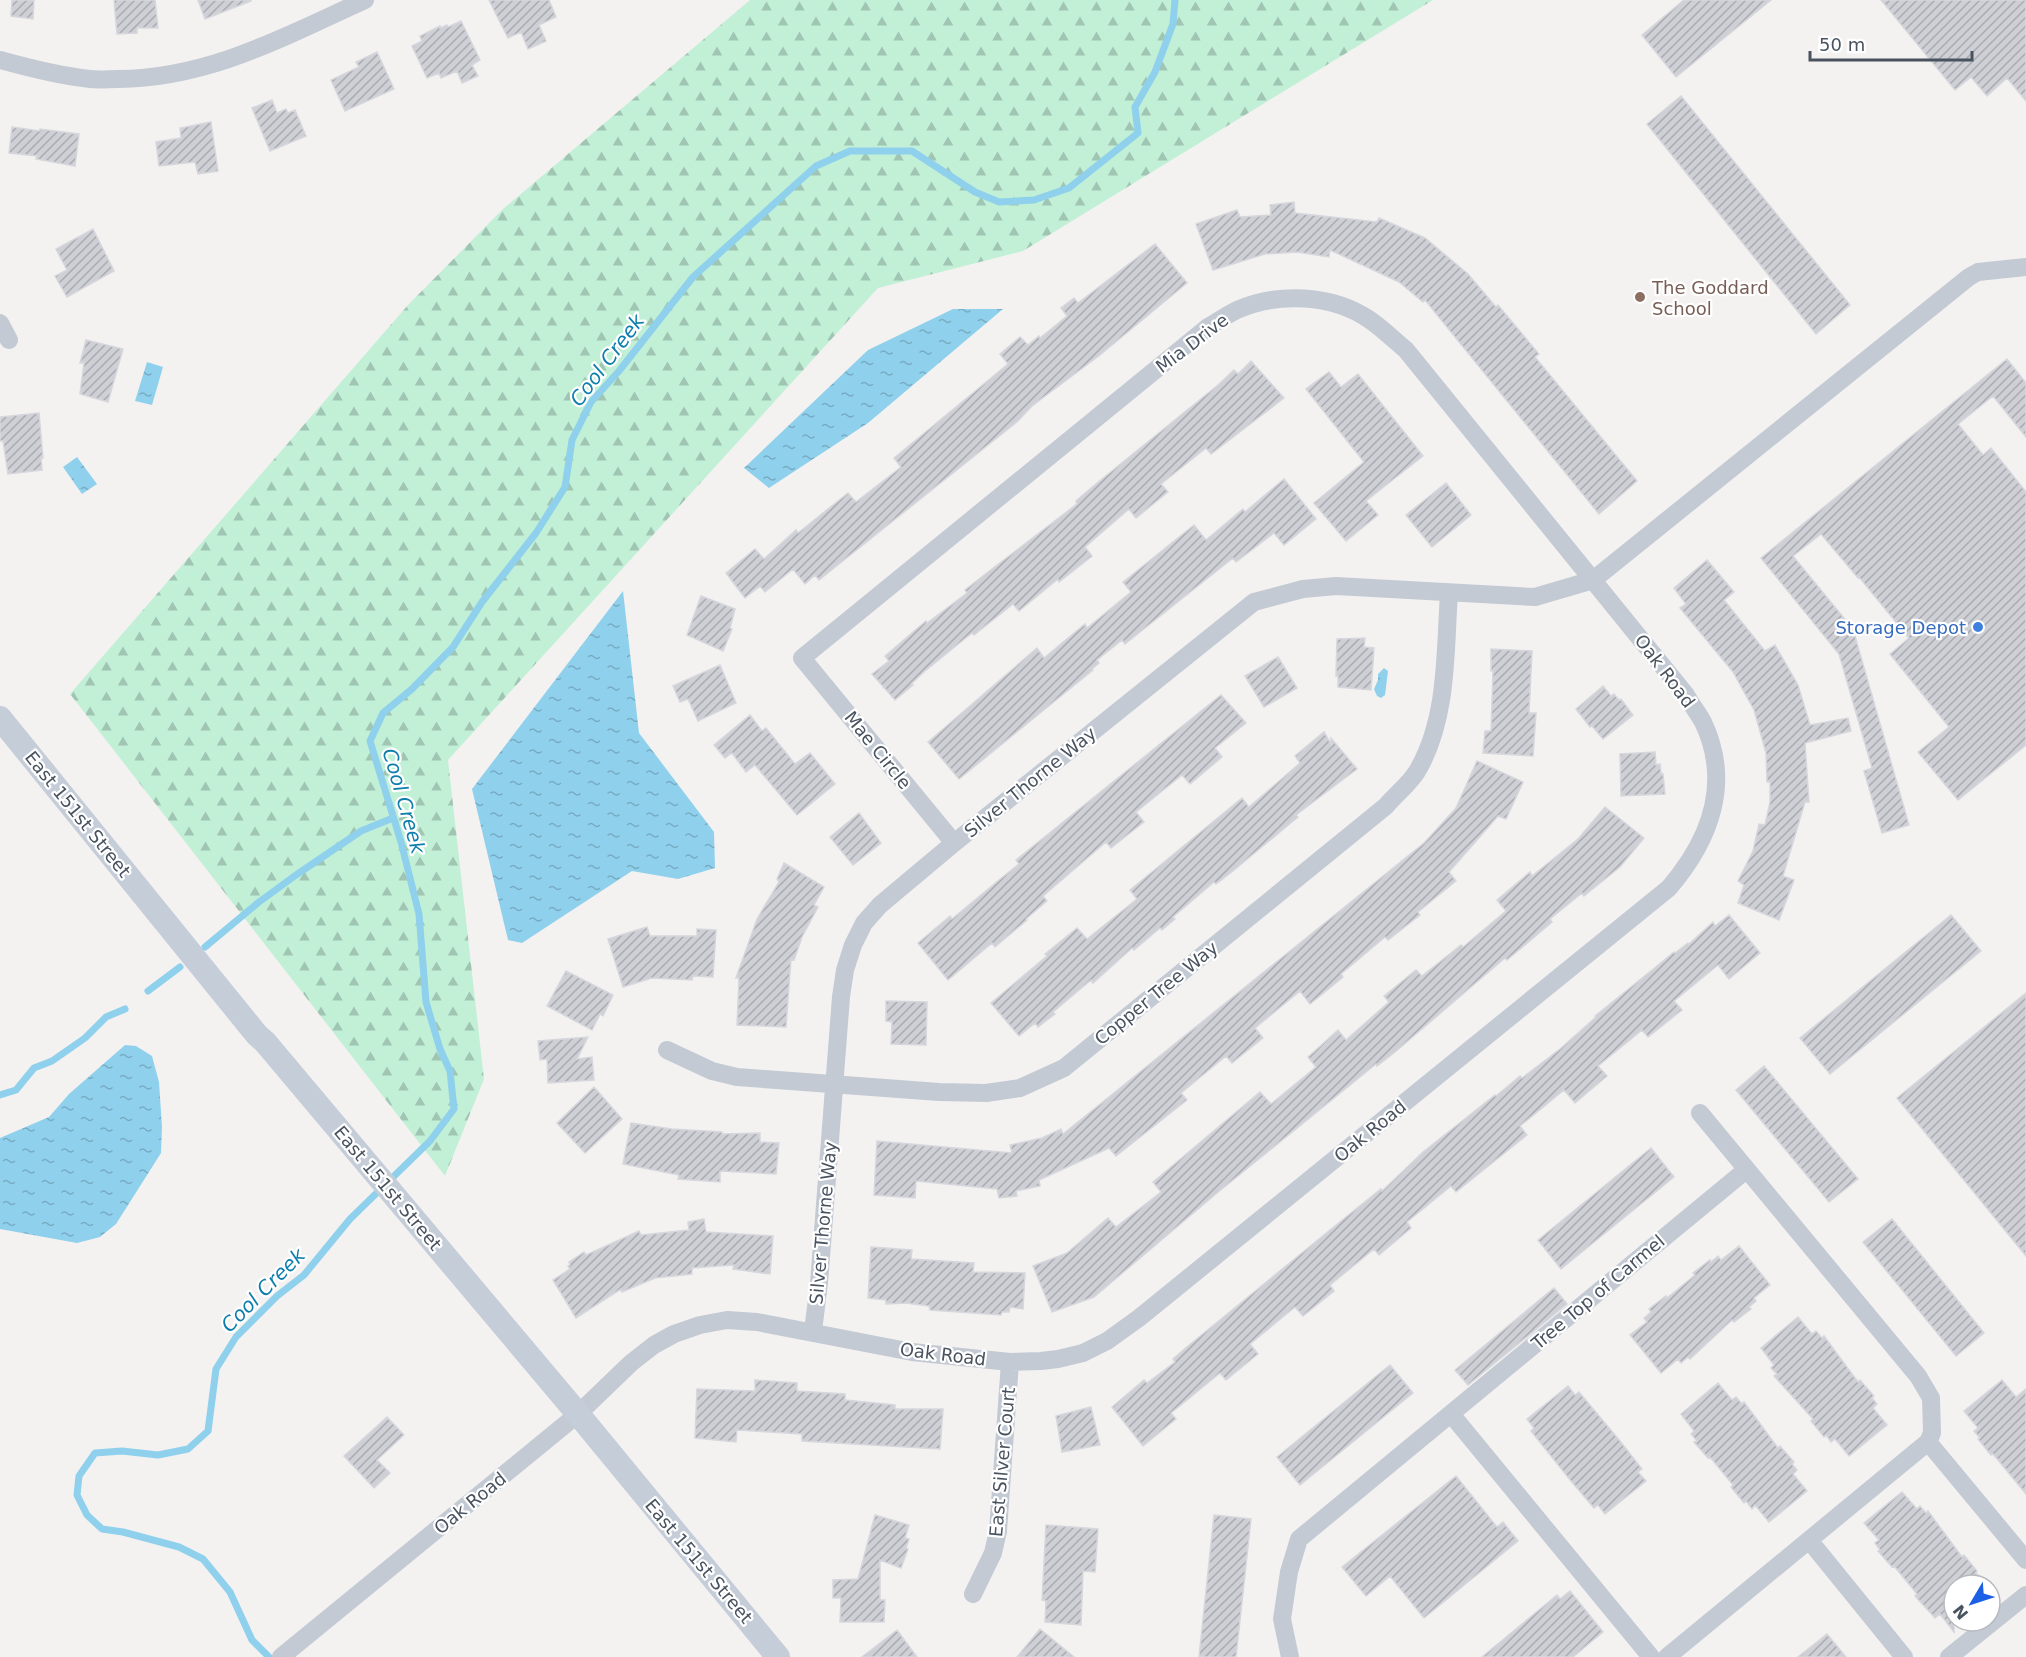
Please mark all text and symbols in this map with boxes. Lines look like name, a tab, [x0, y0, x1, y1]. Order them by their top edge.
scale bar	[1810, 24, 1972, 62]
text: 50 m	[1819, 34, 1865, 55]
place label: The Goddard School	[1651, 277, 1769, 319]
marker: The Goddard School	[1633, 290, 1647, 304]
water label: Cool Creek	[565, 308, 650, 411]
street label: Mia Drive	[1152, 309, 1232, 377]
place label: Storage Depot	[1835, 617, 1966, 638]
marker: Storage Depot	[1971, 620, 1985, 634]
street label: Oak Road	[1631, 630, 1699, 712]
street label: Mae Circle	[840, 707, 916, 793]
street label: Silver Thorne Way	[960, 722, 1100, 842]
water label: Cool Creek	[377, 745, 431, 858]
street label: East 151st Street	[21, 747, 135, 881]
street label: Copper Tree Way	[1090, 937, 1222, 1049]
street label: Oak Road	[1330, 1096, 1410, 1166]
street label: East 151st Street	[330, 1122, 446, 1254]
street label: Silver Thorne Way	[805, 1140, 841, 1305]
street label: Tree Top of Carmel	[1527, 1230, 1669, 1354]
water label: Cool Creek	[216, 1242, 311, 1337]
street label: Oak Road	[899, 1338, 987, 1370]
street label: East Silver Court	[985, 1386, 1019, 1538]
street label: Oak Road	[430, 1468, 510, 1538]
street label: East 151st Street	[641, 1495, 757, 1627]
north arrow	[1942, 1573, 2002, 1633]
text: N	[1949, 1601, 1972, 1623]

